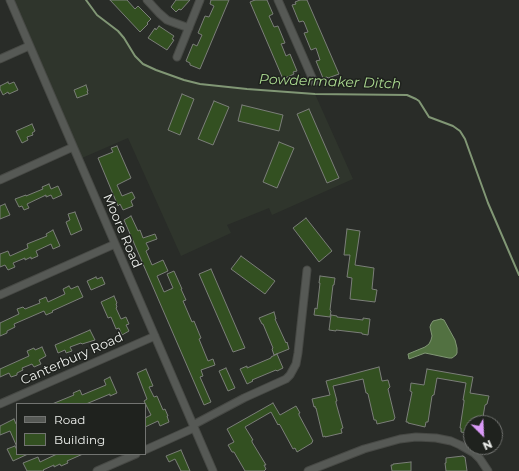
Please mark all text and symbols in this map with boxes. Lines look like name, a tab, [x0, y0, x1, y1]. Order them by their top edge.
water label: Powdermaker Ditch	[259, 71, 401, 93]
street label: Moore Road	[99, 192, 145, 270]
street label: Canterbury Road	[18, 329, 126, 389]
legend	[16, 403, 146, 455]
text: Road	[54, 412, 85, 427]
north arrow	[463, 415, 503, 455]
text: Building	[54, 432, 105, 447]
text: N	[481, 437, 494, 453]

